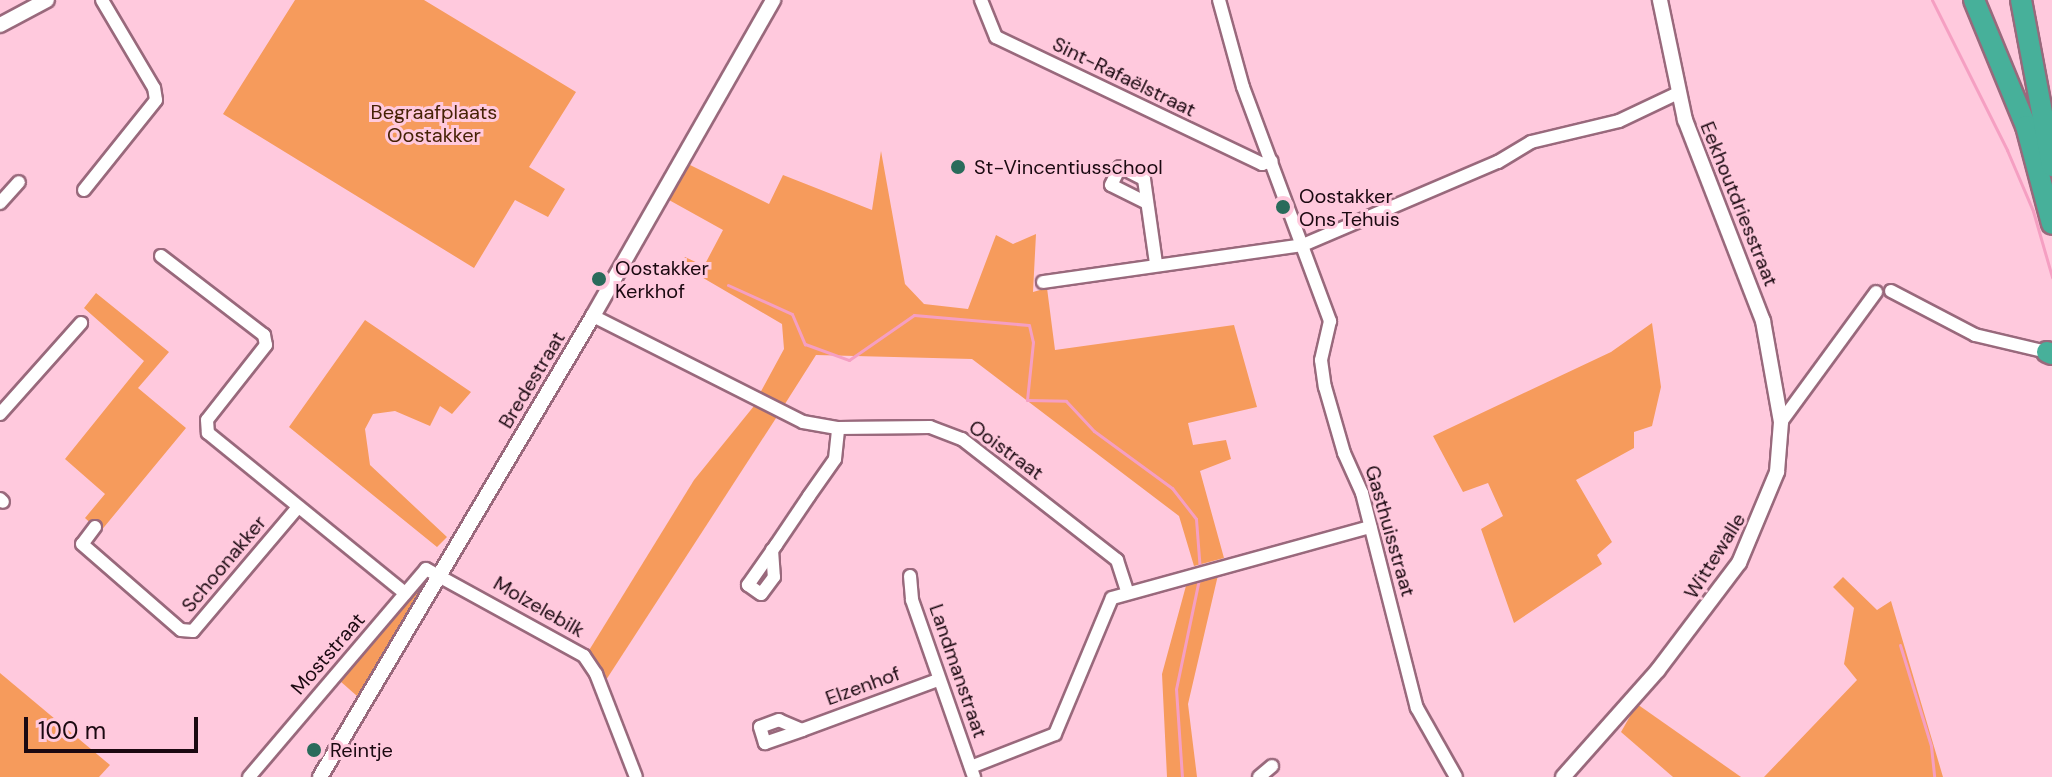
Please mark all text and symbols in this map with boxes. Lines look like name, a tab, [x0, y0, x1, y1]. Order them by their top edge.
street label: Sint-Rafaëlstraat	[1049, 32, 1199, 122]
park label: Begraafplaats Oostakker	[371, 101, 497, 148]
street label: Eekhoutdriesstraat	[1695, 118, 1783, 290]
place label: St-Vincentiusschool	[974, 155, 1163, 179]
marker: St-Vincentiusschool	[949, 158, 967, 176]
place label: Oostakker Ons Tehuis	[1299, 184, 1400, 231]
marker: Oostakker Ons Tehuis	[1274, 198, 1292, 216]
place label: Oostakker Kerkhof	[615, 256, 709, 303]
marker: Oostakker Kerkhof	[590, 270, 608, 288]
street label: Bredestraat	[494, 327, 570, 433]
street label: Ooistraat	[964, 415, 1048, 485]
street label: Gasthuisstraat	[1360, 463, 1420, 599]
street label: Wittewalle	[1679, 509, 1751, 603]
street label: Schoonakker	[177, 511, 271, 617]
street label: Molzelebilk	[489, 571, 589, 643]
street label: Landmanstraat	[924, 601, 992, 741]
street label: Moststraat	[286, 608, 370, 700]
street label: Elzenhof	[822, 661, 904, 711]
scale bar	[28, 701, 202, 751]
text: 100 m	[38, 715, 106, 746]
place label: Reintje	[330, 738, 393, 762]
marker: Reintje	[305, 741, 323, 759]

